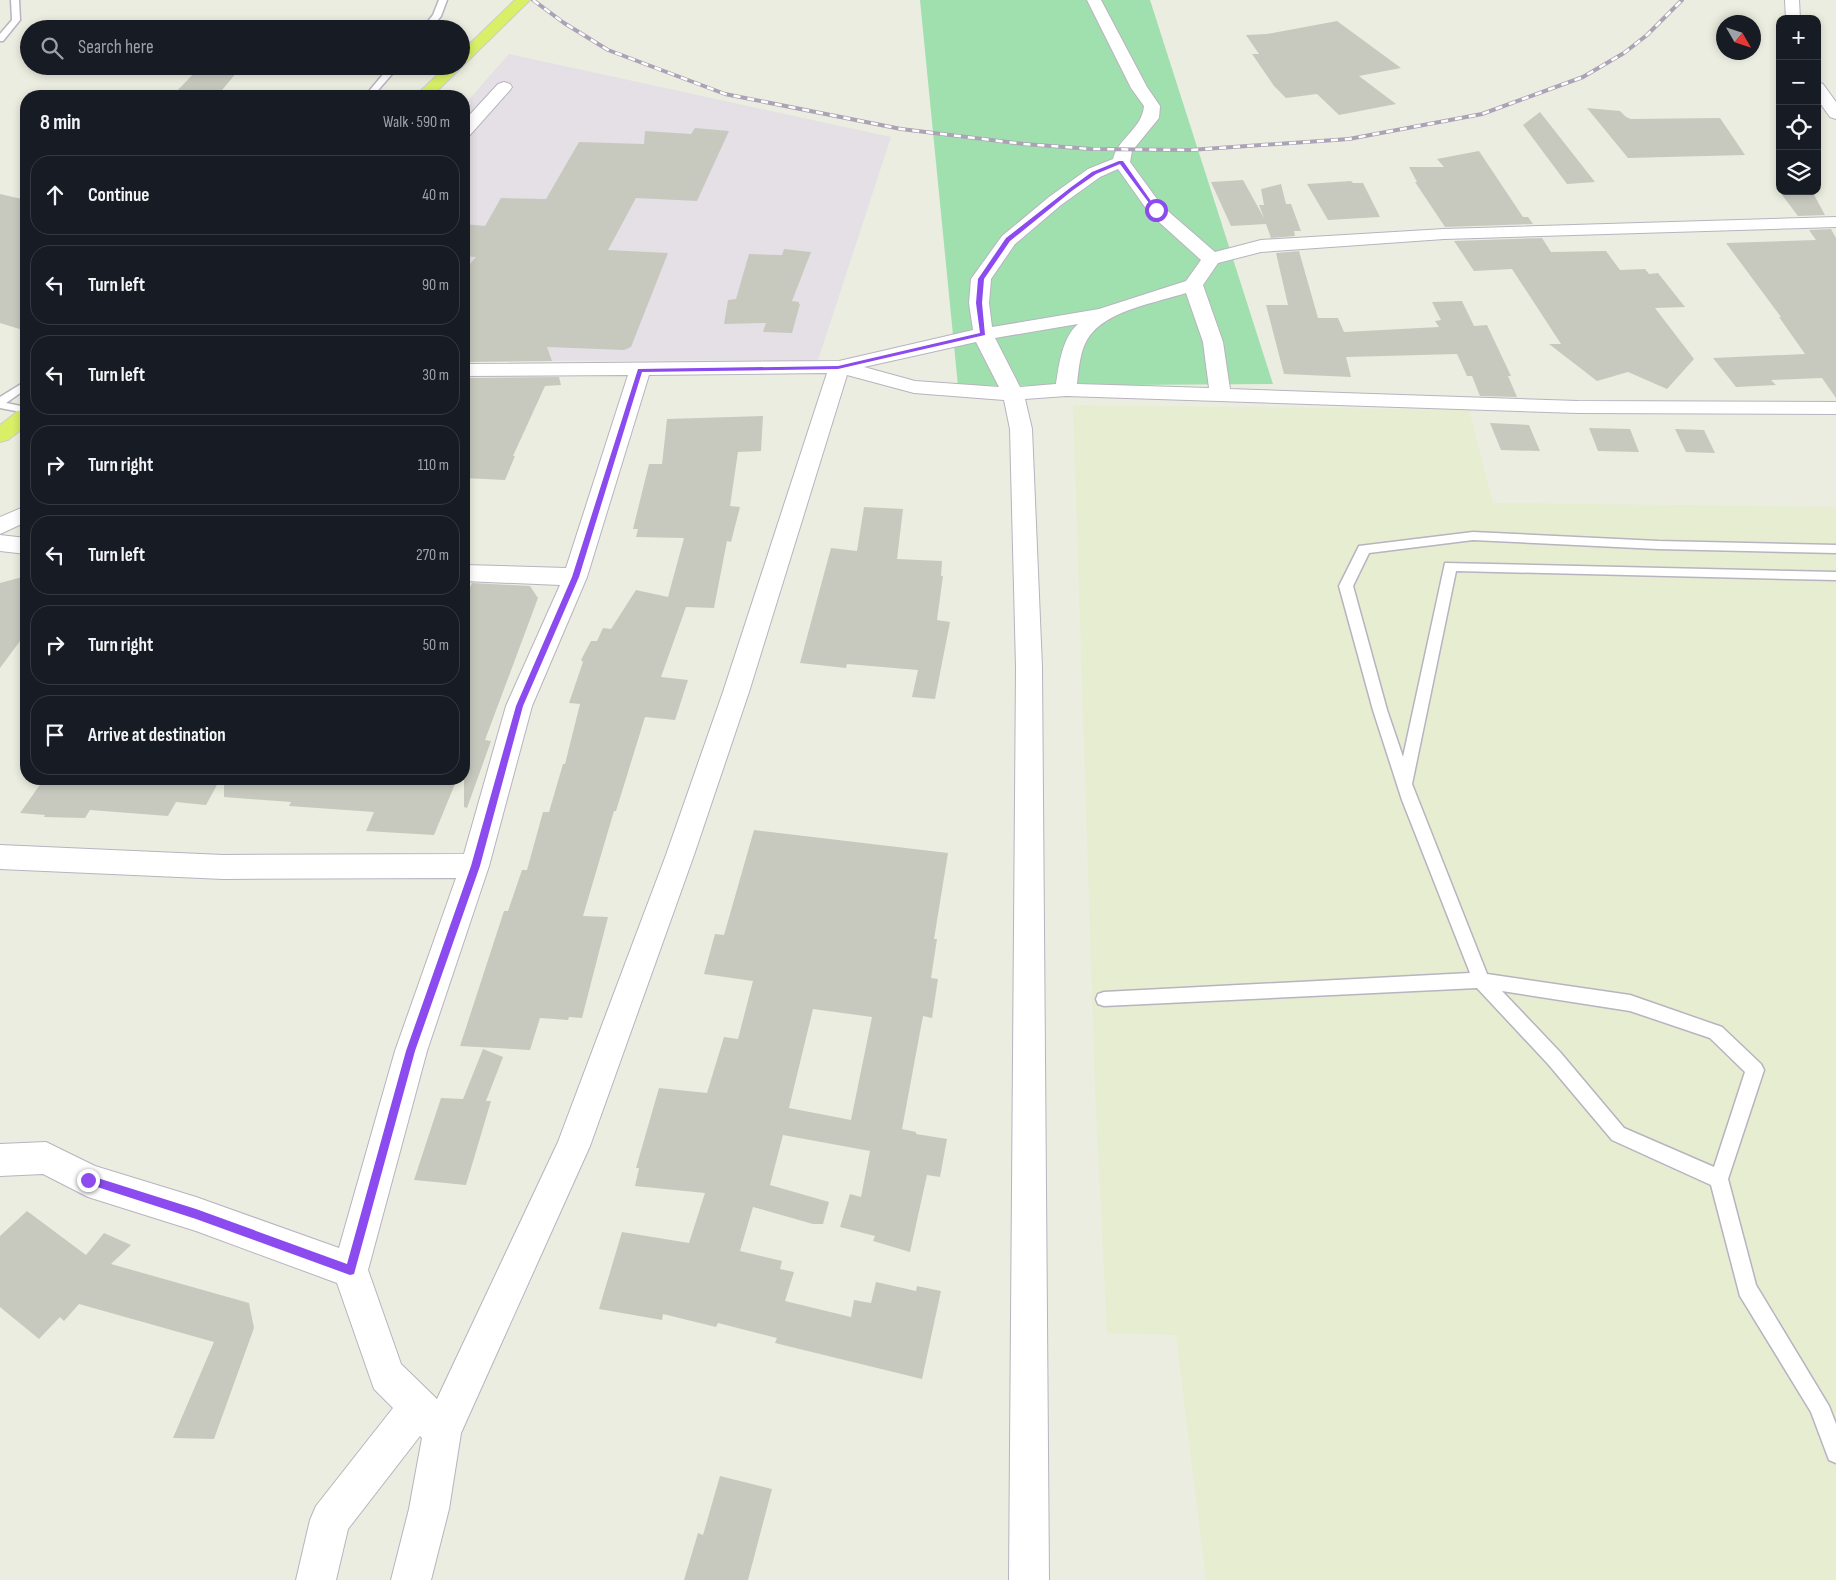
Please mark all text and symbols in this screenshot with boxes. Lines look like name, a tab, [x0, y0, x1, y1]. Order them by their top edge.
north arrow	[1716, 15, 1761, 60]
map controls	[1776, 15, 1821, 195]
button: +	[1776, 15, 1821, 60]
search box	[20, 20, 470, 75]
icon: search	[38, 34, 66, 62]
text: Search here	[78, 36, 154, 59]
button: −	[1776, 60, 1821, 105]
button: locate	[1776, 105, 1821, 150]
text: 8 min	[40, 110, 81, 135]
text: Walk · 590 m	[383, 113, 450, 132]
button: layers	[1776, 150, 1821, 195]
icon: ahead	[41, 181, 69, 209]
text: Continue	[88, 184, 149, 207]
text: 40 m	[422, 186, 449, 205]
route start	[1145, 199, 1168, 222]
icon: left	[41, 271, 69, 299]
text: Turn left	[88, 274, 145, 297]
text: 90 m	[422, 276, 449, 295]
icon: left	[41, 361, 69, 389]
text: Turn left	[88, 364, 145, 387]
text: 30 m	[422, 366, 449, 385]
icon: right	[41, 451, 69, 479]
text: Turn right	[88, 454, 153, 477]
text: 110 m	[418, 456, 449, 475]
icon: left	[41, 541, 69, 569]
text: Turn left	[88, 544, 145, 567]
text: 270 m	[416, 546, 449, 565]
icon: right	[41, 631, 69, 659]
text: Turn right	[88, 634, 153, 657]
text: 50 m	[423, 636, 449, 655]
icon: arrive	[41, 721, 69, 749]
text: Arrive at destination	[88, 724, 226, 747]
route end	[77, 1169, 100, 1192]

